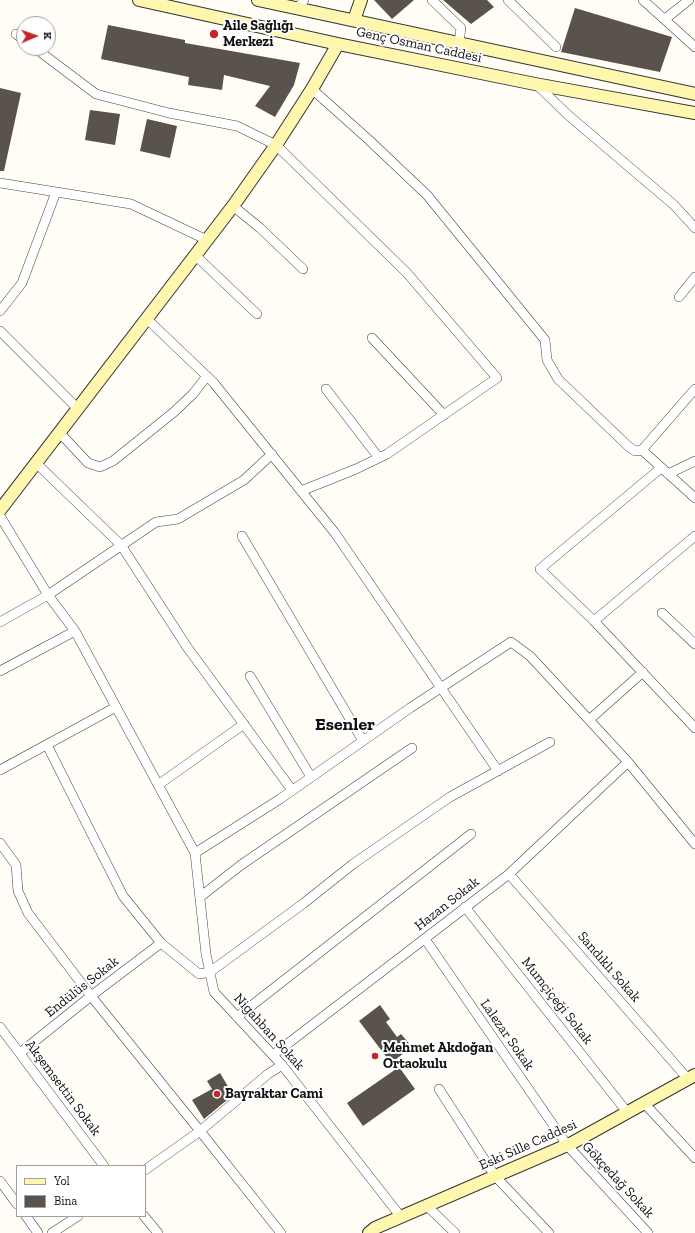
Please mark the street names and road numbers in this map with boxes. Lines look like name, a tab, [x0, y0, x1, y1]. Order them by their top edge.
street label: Genç Osman Caddesi	[355, 23, 483, 67]
street label: Hazan Sokak	[411, 873, 483, 935]
street label: Sandıklı Sokak	[574, 928, 644, 1006]
street label: Endülüs Sokak	[42, 953, 122, 1021]
street label: Mumçiçeği Sokak	[518, 954, 596, 1048]
street label: Nigahban Sokak	[230, 990, 308, 1074]
street label: Lalezar Sokak	[476, 996, 538, 1074]
street label: Akşemsettin Sokak	[22, 1037, 104, 1139]
street label: Eski Sille Caddesi	[477, 1116, 579, 1174]
street label: Gökçedağ Sokak	[578, 1138, 658, 1222]

